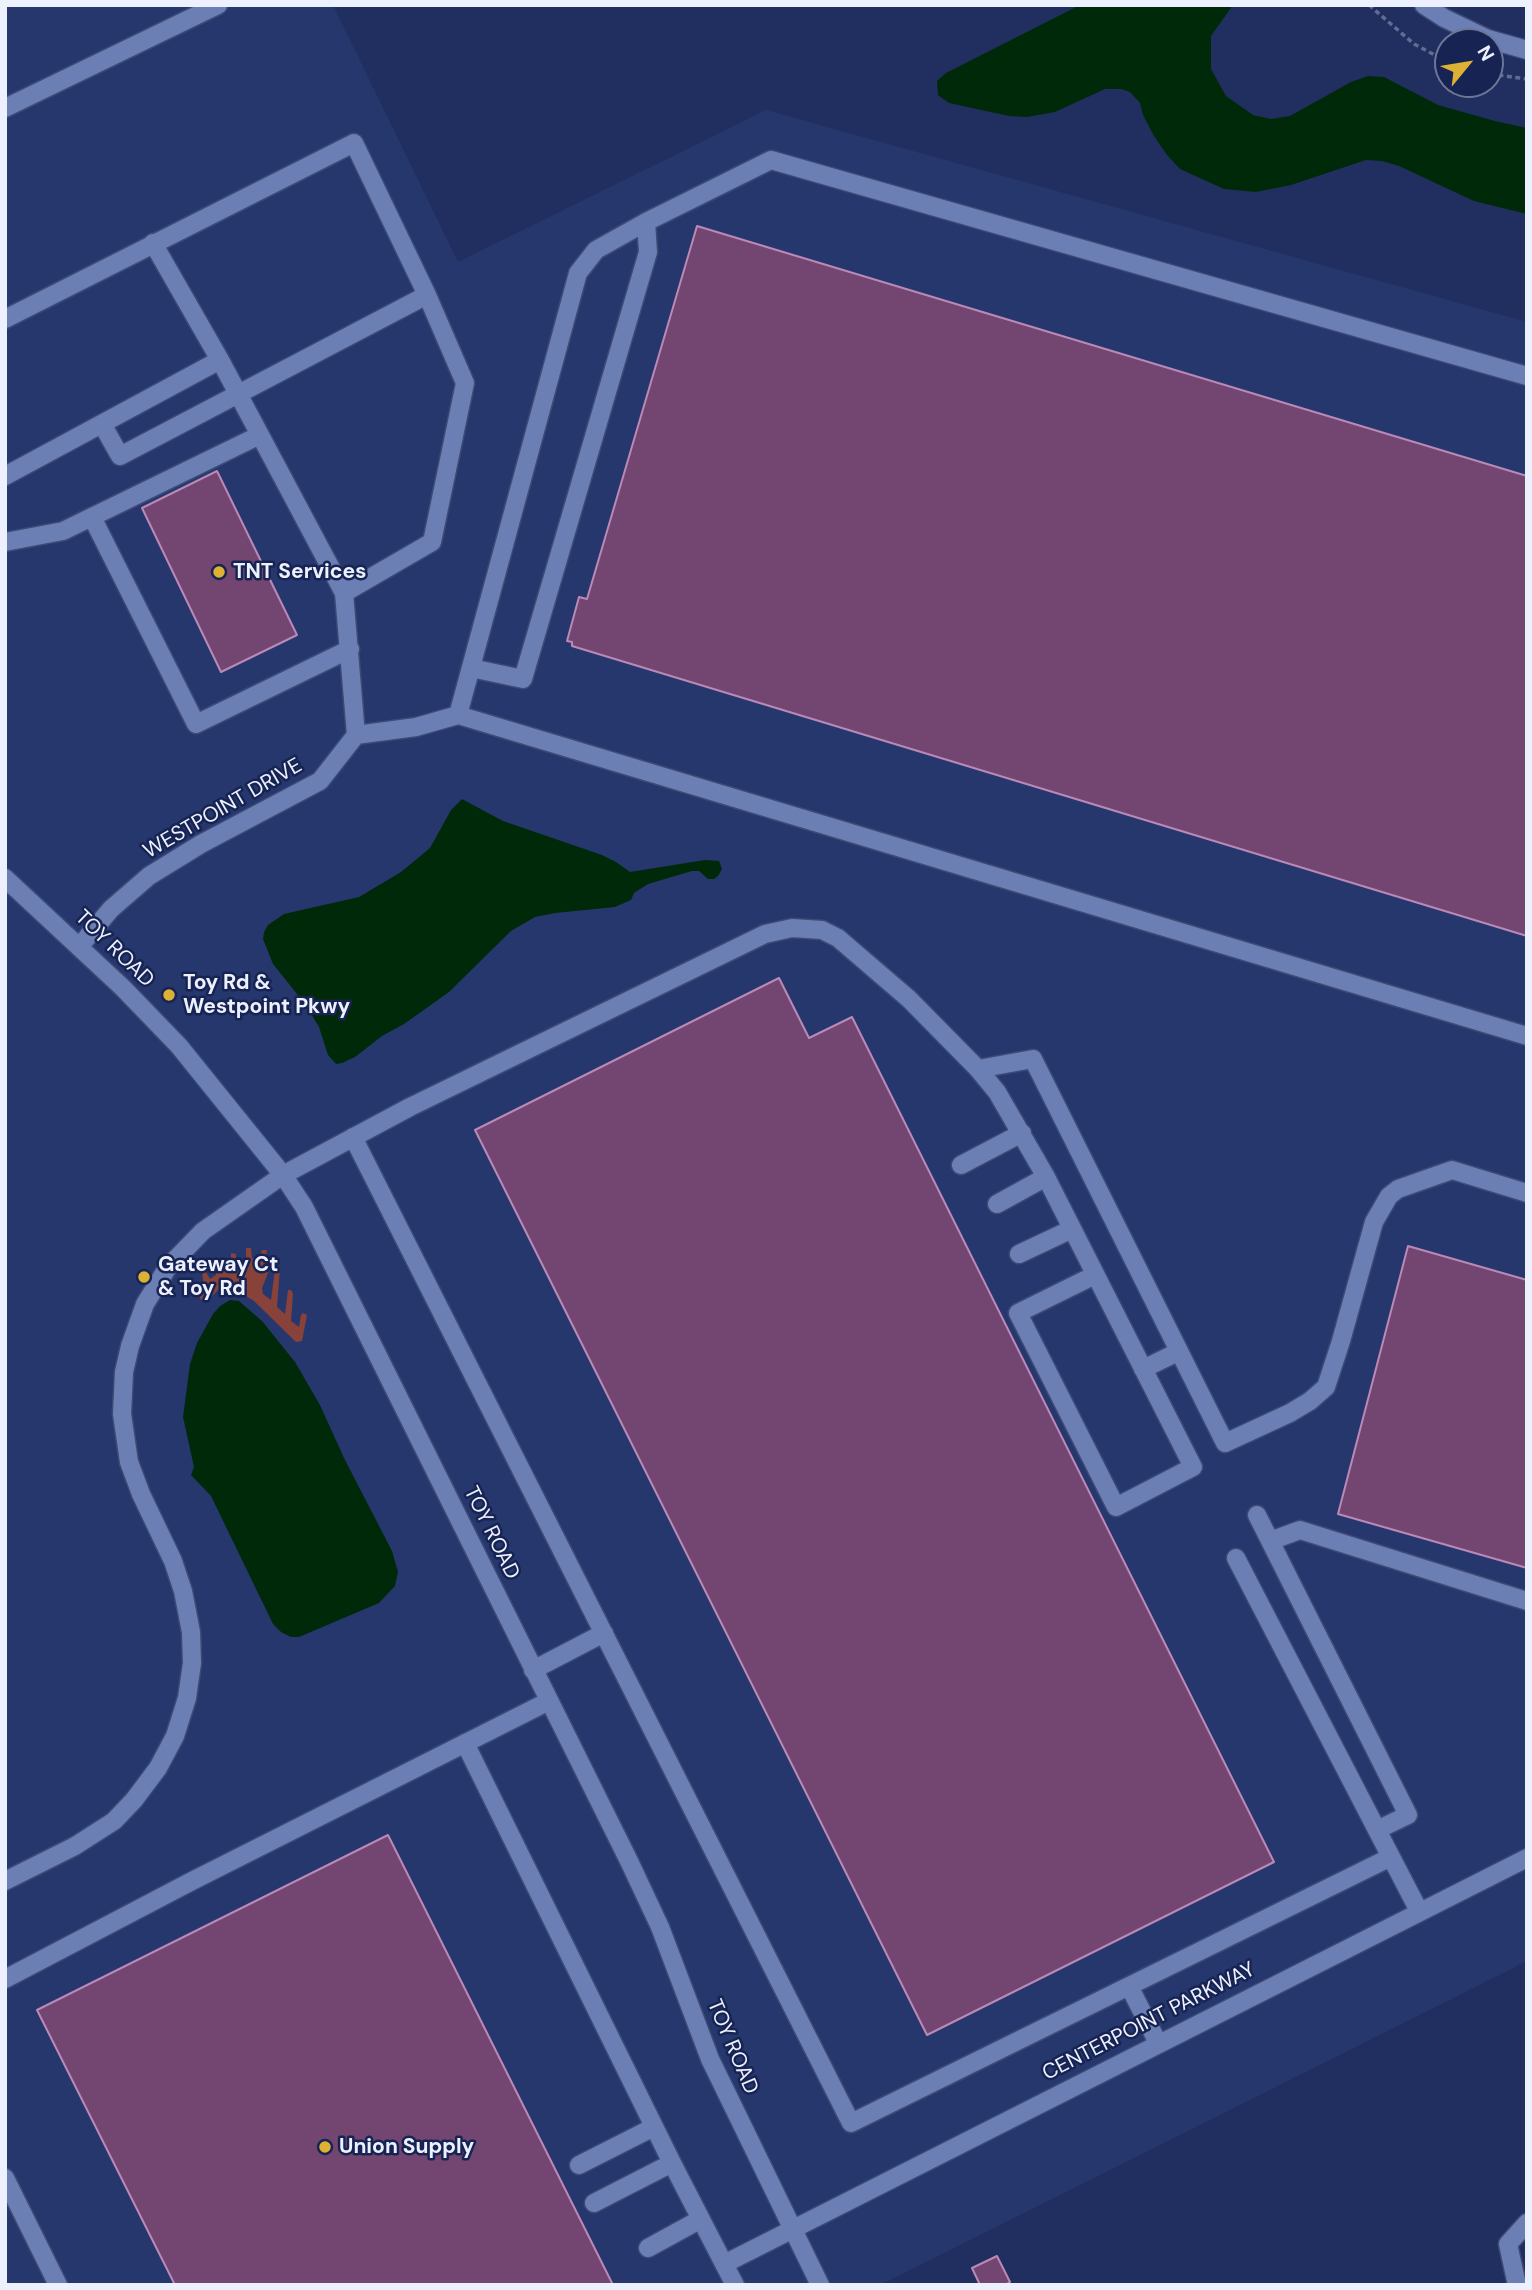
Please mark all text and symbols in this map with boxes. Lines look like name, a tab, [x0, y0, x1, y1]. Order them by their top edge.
north arrow	[1434, 28, 1504, 98]
text: N	[1472, 41, 1500, 65]
place label: TNT Services	[233, 559, 366, 585]
marker: TNT Services	[211, 564, 227, 580]
street label: WESTPOINT DRIVE	[139, 753, 307, 865]
street label: TOY ROAD	[69, 905, 159, 993]
place label: Toy Rd & Westpoint Pkwy	[183, 970, 350, 1020]
marker: Toy Rd & Westpoint Pkwy	[161, 987, 177, 1003]
place label: Gateway Ct & Toy Rd	[158, 1252, 278, 1302]
marker: Gateway Ct & Toy Rd	[136, 1269, 152, 1285]
street label: TOY ROAD	[458, 1482, 524, 1584]
street label: CENTERPOINT PARKWAY	[1038, 1957, 1260, 2087]
street label: TOY ROAD	[701, 1996, 763, 2098]
place label: Union Supply	[339, 2134, 474, 2160]
marker: Union Supply	[317, 2139, 333, 2155]

